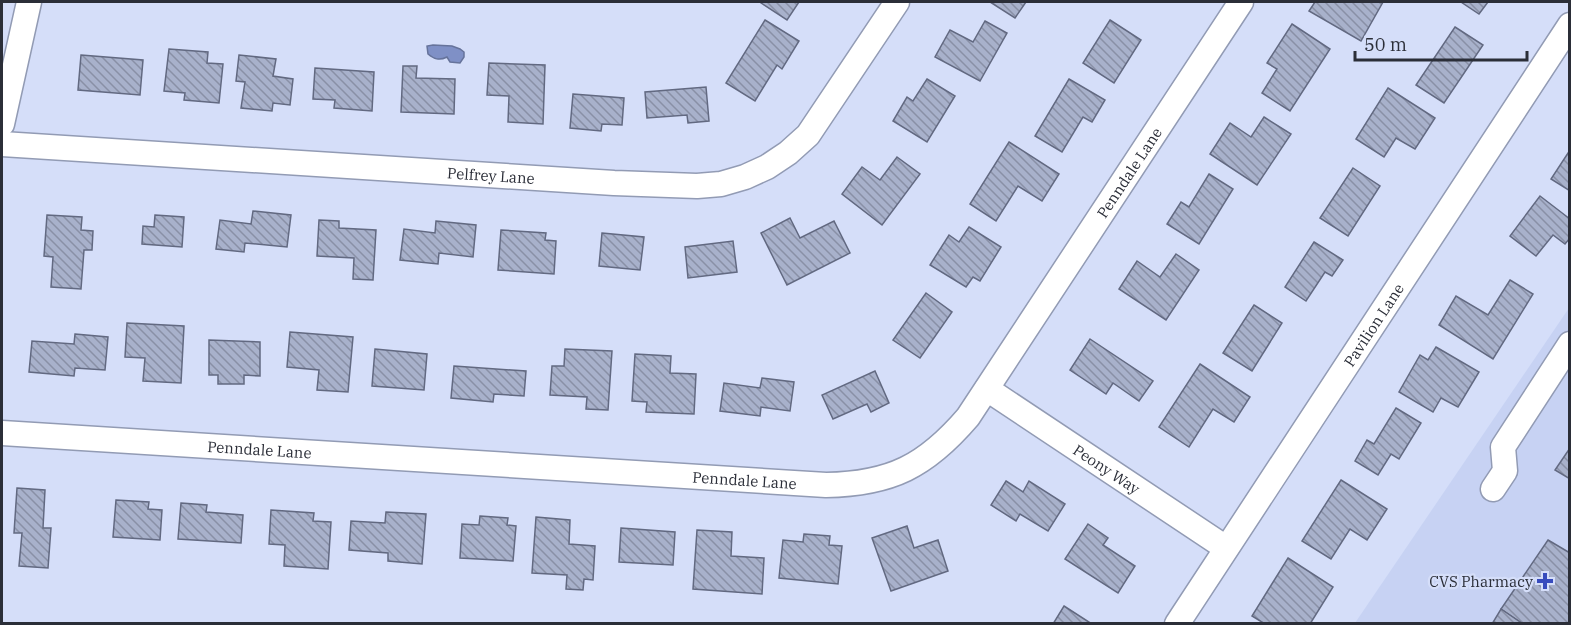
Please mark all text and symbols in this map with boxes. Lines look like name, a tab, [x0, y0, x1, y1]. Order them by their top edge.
scale bar	[1355, 24, 1528, 62]
text: 50 m	[1364, 33, 1407, 56]
street label: Penndale Lane	[1092, 124, 1166, 221]
street label: Pelfrey Lane	[447, 163, 535, 187]
street label: Pavilion Lane	[1339, 280, 1408, 370]
street label: Penndale Lane	[207, 436, 312, 462]
street label: Peony Way	[1070, 440, 1144, 498]
street label: Penndale Lane	[692, 467, 797, 493]
place label: CVS Pharmacy	[1429, 572, 1533, 591]
marker: CVS Pharmacy	[1538, 574, 1552, 588]

